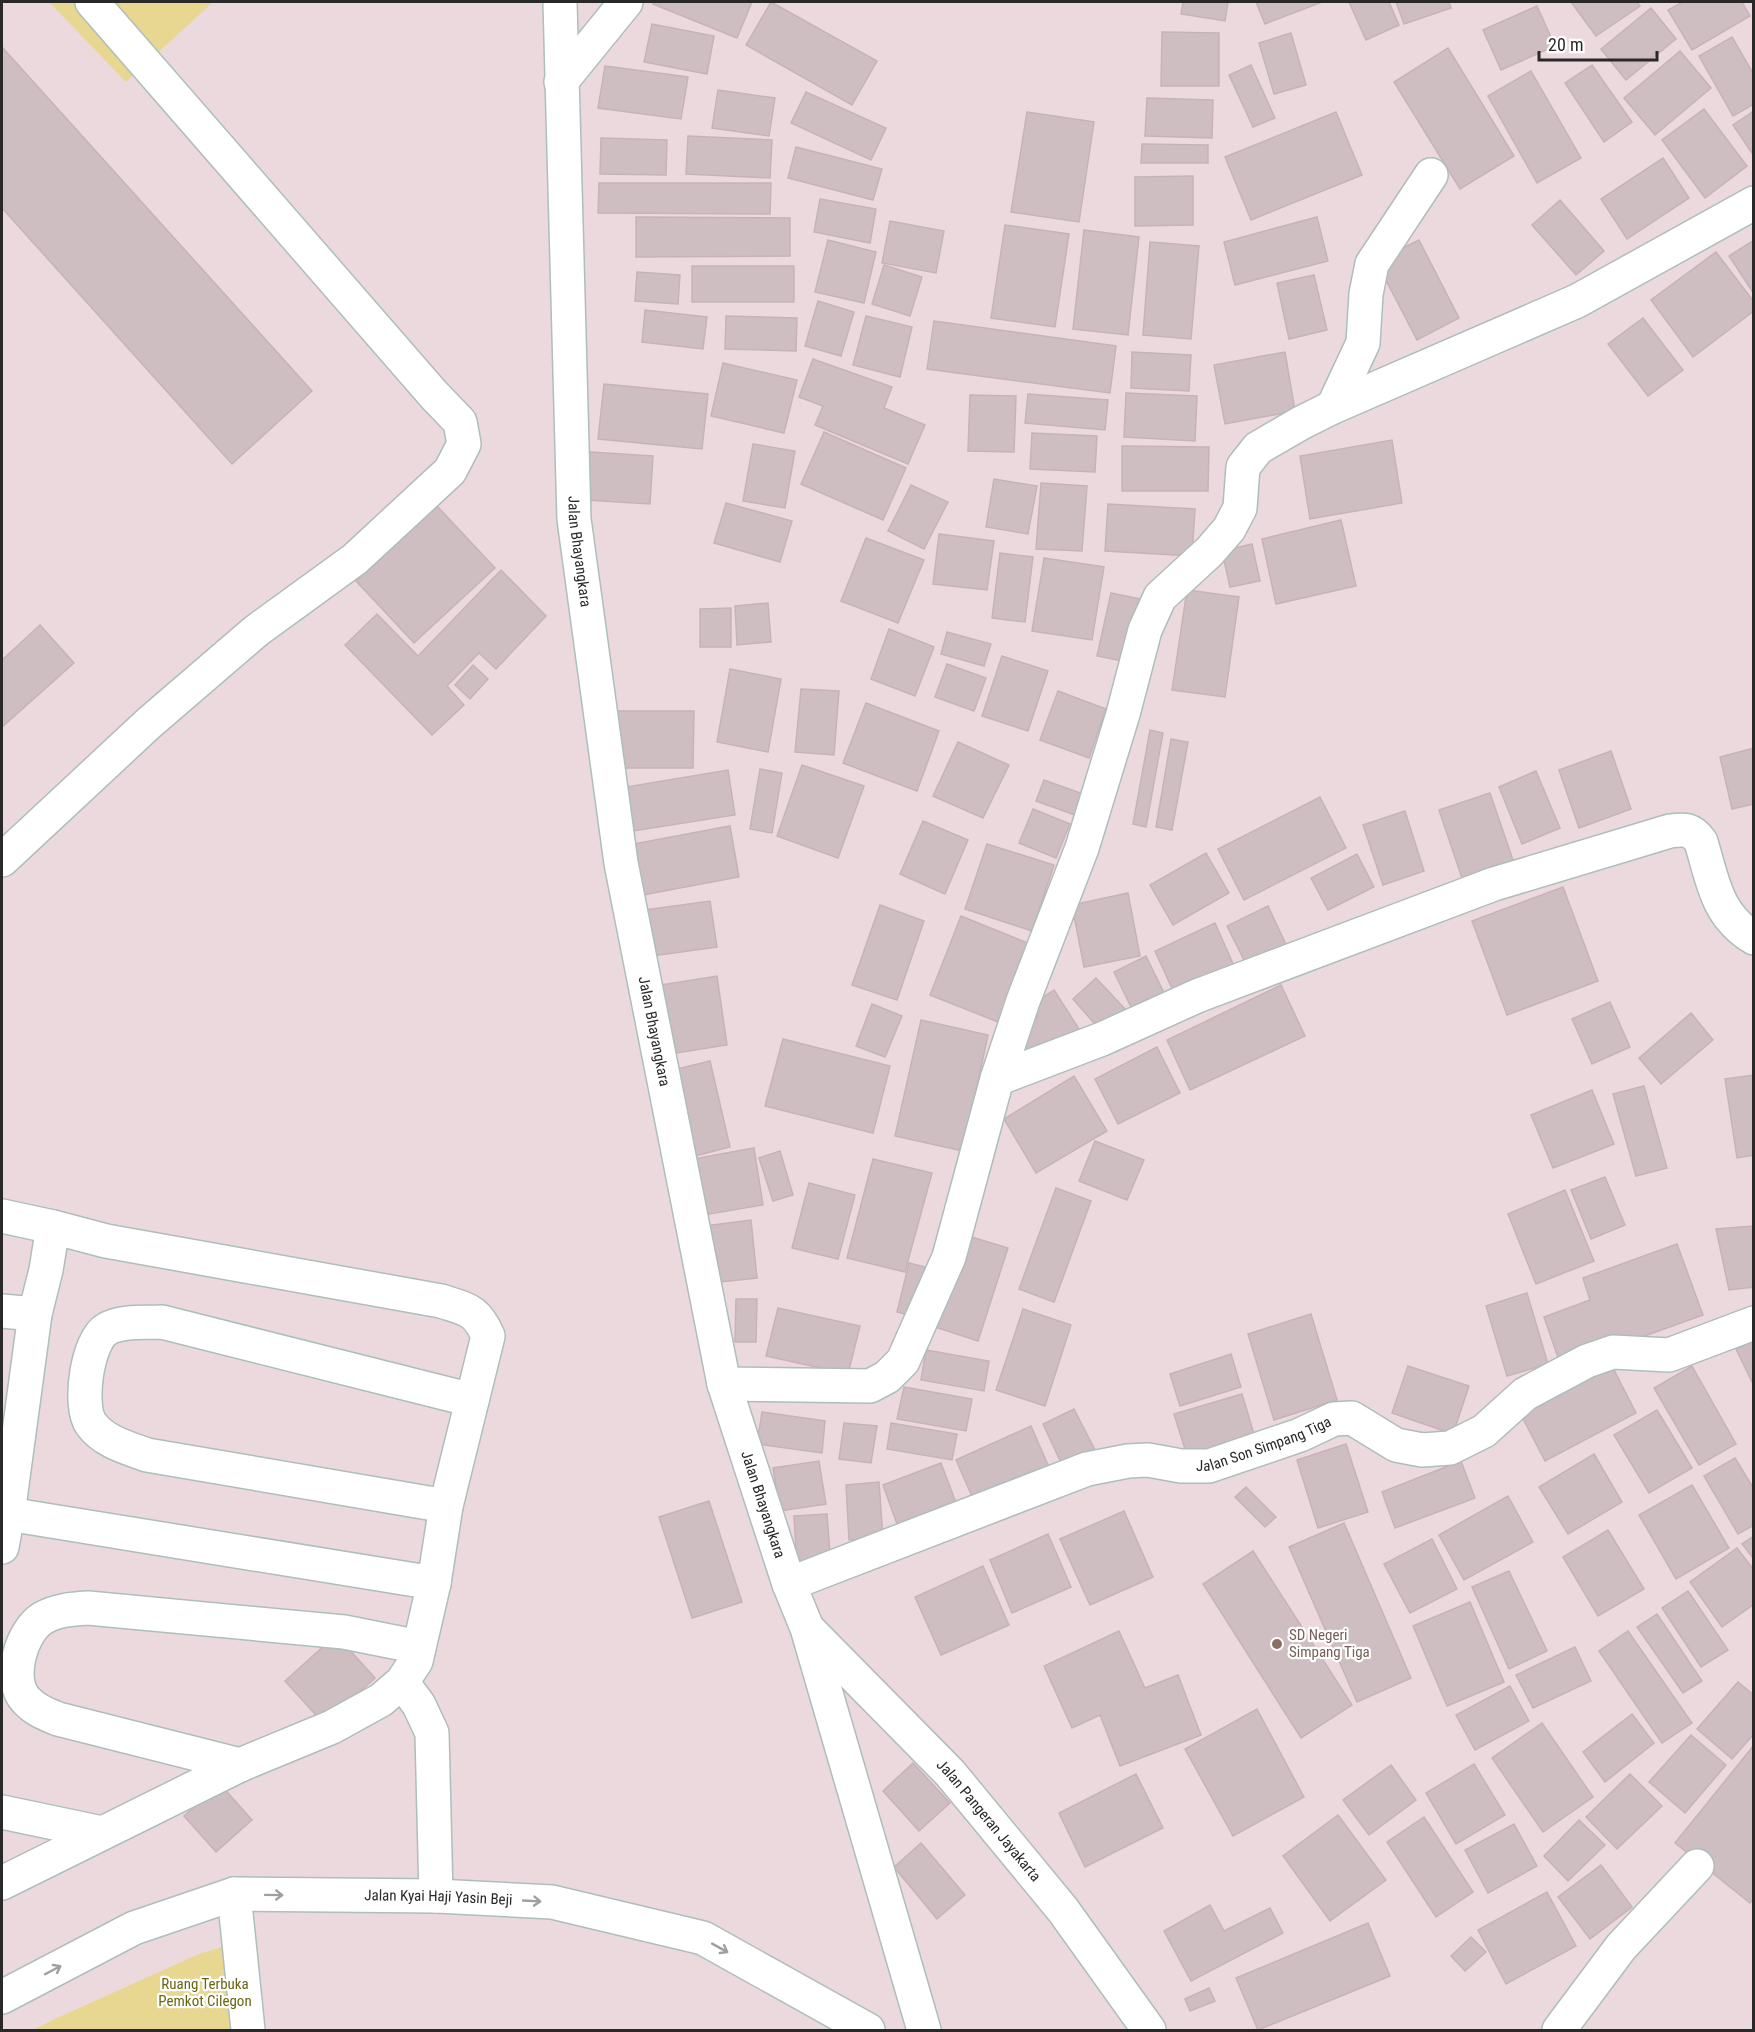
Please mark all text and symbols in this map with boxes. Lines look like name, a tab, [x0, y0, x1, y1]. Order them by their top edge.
scale bar	[1539, 24, 1658, 62]
text: 20 m	[1548, 34, 1583, 55]
street label: Jalan Bhayangkara	[564, 496, 595, 608]
street label: Jalan Bhayangkara	[635, 975, 674, 1088]
street label: Jalan Son Simpang Tiga	[1196, 1413, 1334, 1475]
street label: Jalan Bhayangkara	[737, 1448, 789, 1560]
place label: SD Negeri Simpang Tiga	[1289, 1626, 1370, 1661]
marker: SD Negeri Simpang Tiga	[1270, 1637, 1284, 1651]
street label: Jalan Pangeran Jayakarta	[933, 1756, 1045, 1885]
street label: Jalan Kyai Haji Yasin Beji	[364, 1886, 513, 1909]
one-way arrow	[264, 1889, 284, 1901]
one-way arrow	[522, 1895, 542, 1906]
one-way arrow	[711, 1942, 728, 1954]
one-way arrow	[44, 1964, 62, 1975]
park label: Ruang Terbuka Pemkot Cilegon	[158, 1975, 252, 2010]

